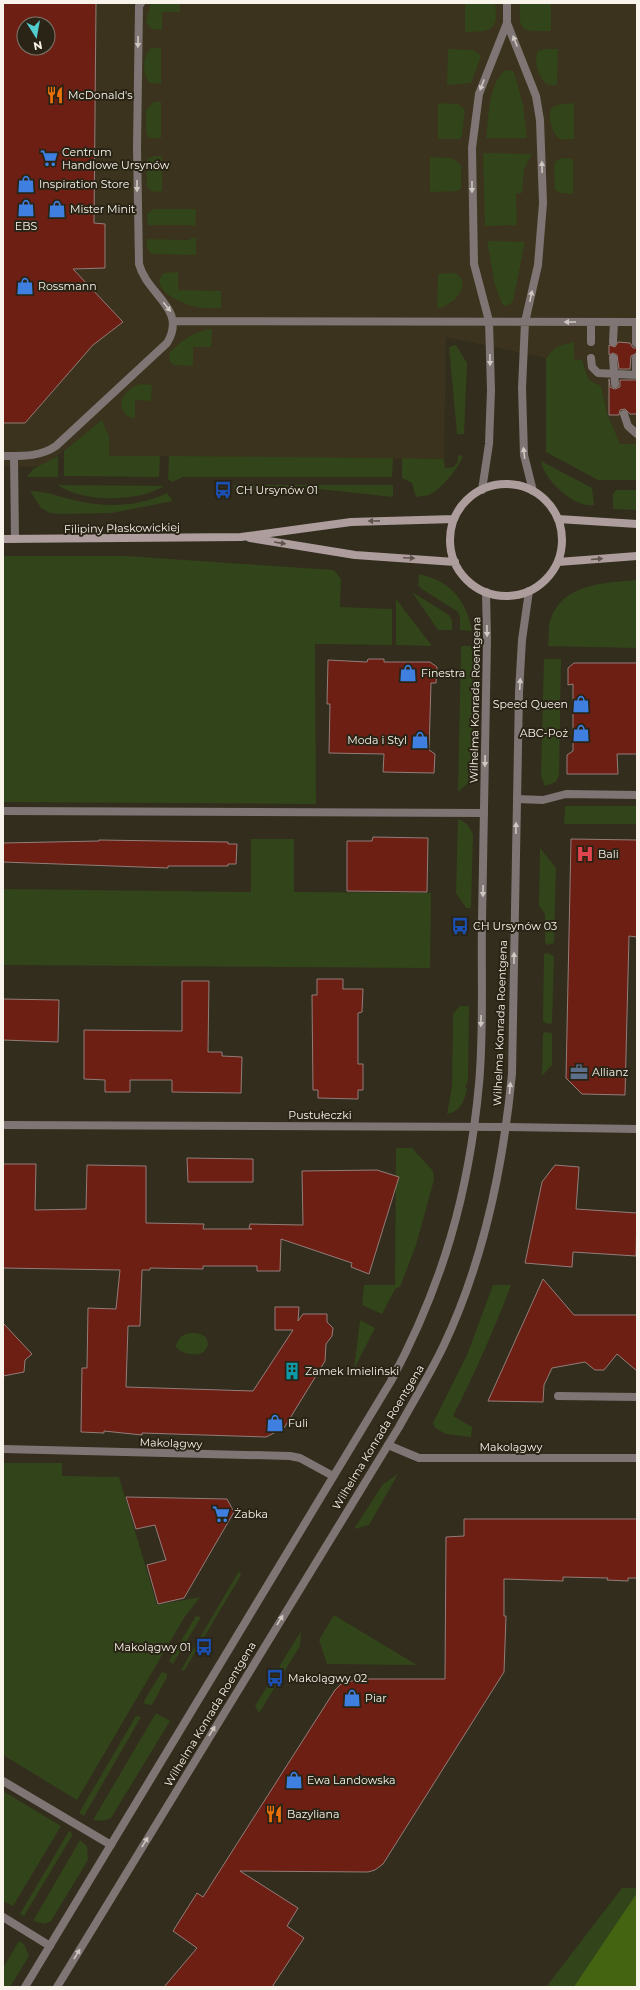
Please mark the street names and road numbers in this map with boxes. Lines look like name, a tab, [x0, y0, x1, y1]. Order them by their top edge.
street label: Filipiny Płaskowickiej	[64, 520, 180, 536]
street label: Wilhelma Konrada Roentgena	[467, 617, 483, 783]
street label: Wilhelma Konrada Roentgena	[490, 940, 510, 1106]
street label: Pustułeczki	[288, 1108, 352, 1122]
street label: Wilhelma Konrada Roentgena	[329, 1362, 427, 1512]
street label: Makolągwy	[139, 1435, 203, 1451]
street label: Makolągwy	[480, 1440, 542, 1454]
street label: Wilhelma Konrada Roentgena	[161, 1639, 259, 1789]

